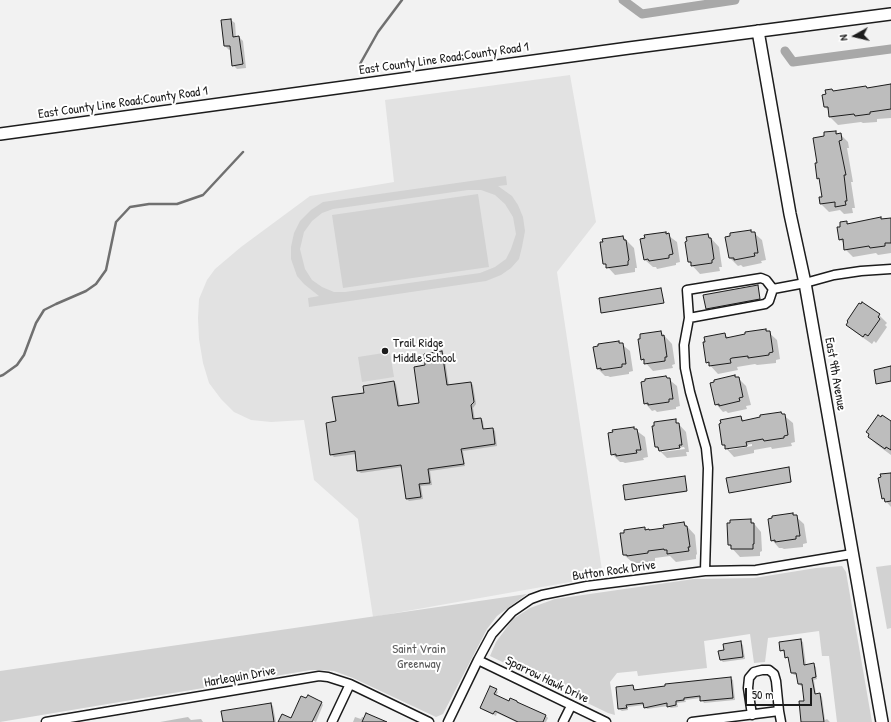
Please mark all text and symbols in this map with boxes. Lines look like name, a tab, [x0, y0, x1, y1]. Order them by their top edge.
north arrow	[835, 16, 875, 56]
text: N	[836, 34, 850, 42]
street label: East County Line Road;County Road 1	[358, 39, 530, 79]
street label: East County Line Road;County Road 1	[37, 83, 209, 123]
place label: Trail Ridge Middle School	[393, 336, 456, 367]
street label: East 9th Avenue	[821, 336, 849, 412]
marker: Trail Ridge Middle School	[380, 346, 390, 356]
street label: Button Rock Drive	[571, 557, 657, 585]
park label: Saint Vrain Greenway	[392, 642, 446, 673]
street label: Sparrow Hawk Drive	[503, 653, 591, 707]
street label: Harlequin Drive	[203, 663, 277, 691]
scale bar	[747, 680, 814, 706]
text: 50 m	[752, 686, 773, 703]

